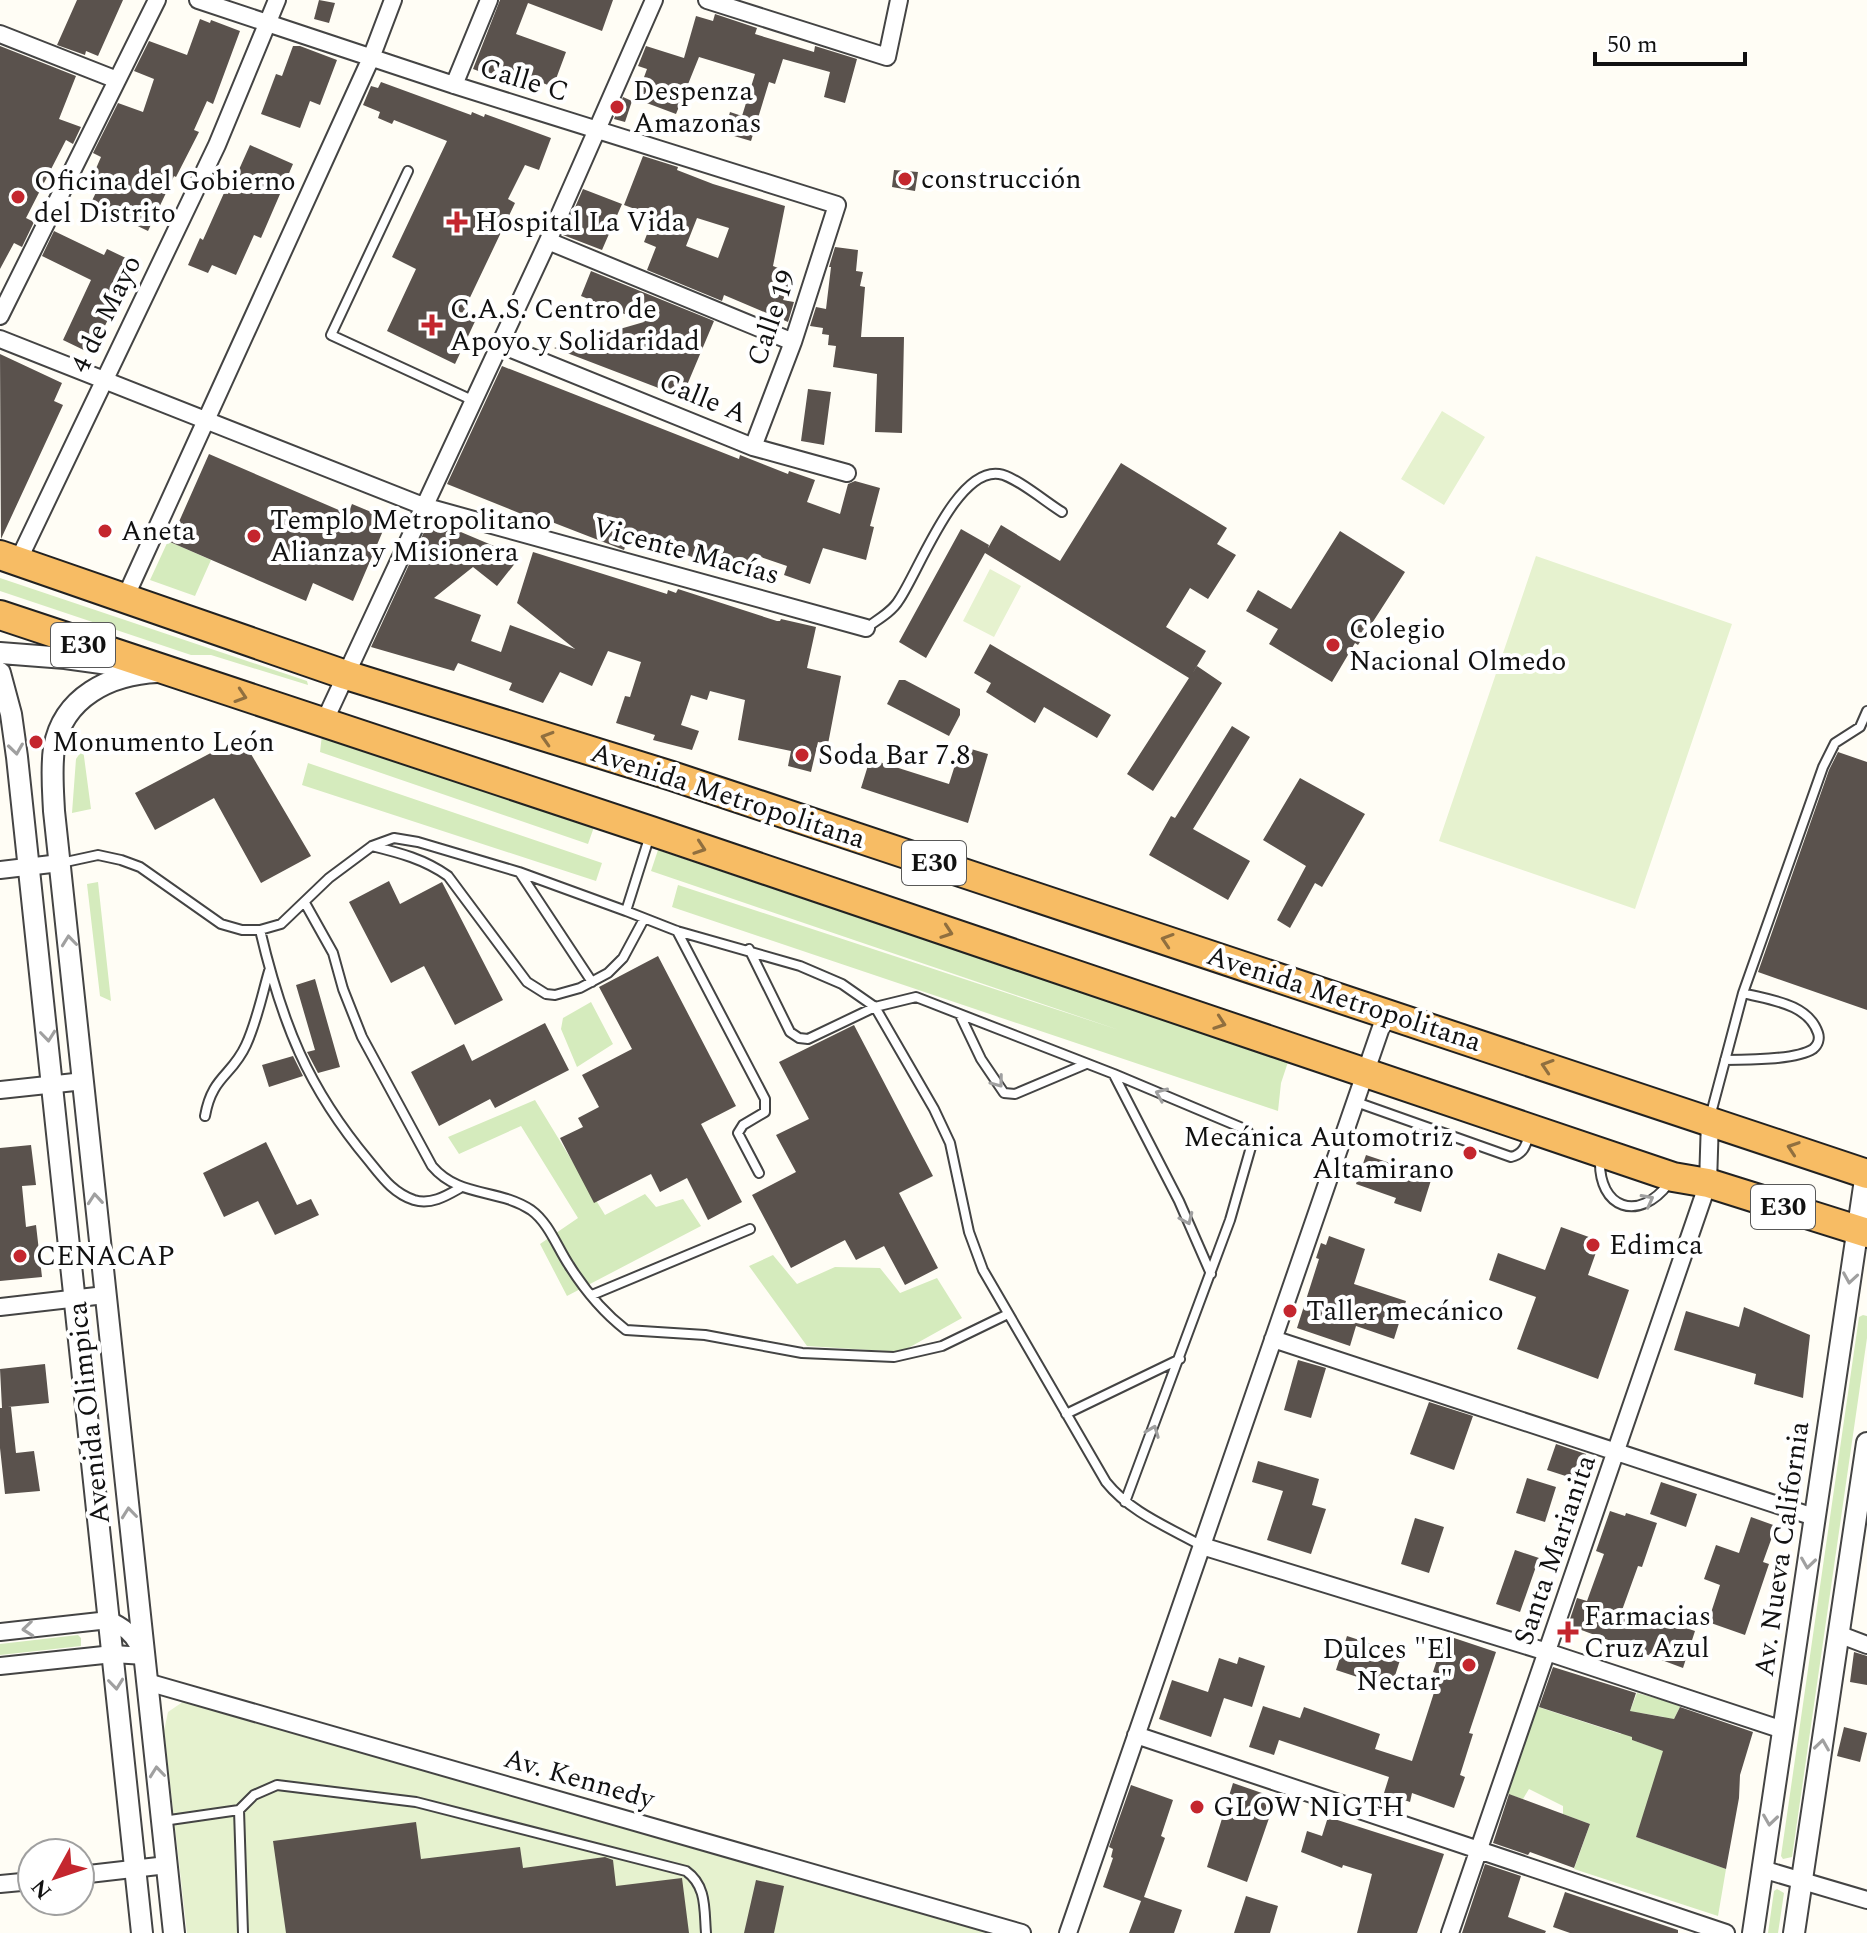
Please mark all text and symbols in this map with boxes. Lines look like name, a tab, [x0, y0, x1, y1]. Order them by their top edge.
scale bar	[1595, 16, 1745, 66]
text: 50 m	[1607, 27, 1658, 63]
street label: Calle C	[474, 46, 574, 114]
place label: Despenza Amazonas	[633, 70, 762, 145]
marker: Despenza Amazonas	[608, 98, 626, 116]
place label: construcción	[921, 158, 1082, 201]
place label: Oficina del Gobierno del Distrito	[34, 160, 296, 235]
marker: construcción	[896, 170, 914, 188]
marker: Oficina del Gobierno del Distrito	[9, 188, 27, 206]
place label: Hospital La Vida	[475, 201, 686, 244]
marker: Hospital La Vida	[446, 211, 468, 233]
street label: 4 de Mayo	[59, 248, 153, 380]
street label: Calle 19	[736, 264, 808, 372]
place label: C.A.S. Centro de Apoyo y Solidaridad	[450, 288, 700, 363]
marker: C.A.S. Centro de Apoyo y Solidaridad	[421, 314, 443, 336]
street label: Calle A	[652, 361, 754, 435]
place label: Templo Metropolitano Alianza y Misionera	[270, 499, 551, 574]
street label: Vicente Macías	[588, 505, 784, 597]
place label: Aneta	[121, 510, 196, 553]
marker: Aneta	[96, 522, 114, 540]
marker: Templo Metropolitano Alianza y Misionera	[245, 527, 263, 545]
place label: Colegio Nacional Olmedo	[1349, 608, 1566, 683]
road number: E30	[51, 623, 115, 667]
marker: Colegio Nacional Olmedo	[1324, 636, 1342, 654]
one-way arrow	[233, 686, 247, 702]
place label: Monumento León	[52, 721, 275, 764]
one-way arrow	[541, 731, 555, 747]
street label: Avenida Metropolitana	[585, 731, 871, 861]
marker: Monumento León	[27, 733, 45, 751]
place label: Soda Bar 7.8	[818, 734, 970, 777]
one-way arrow	[7, 743, 24, 756]
marker: Soda Bar 7.8	[793, 746, 811, 764]
one-way arrow	[693, 839, 707, 855]
road number: E30	[902, 841, 966, 885]
one-way arrow	[939, 922, 953, 938]
one-way arrow	[60, 934, 77, 947]
one-way arrow	[1161, 934, 1175, 950]
street label: Avenida Metropolitana	[1201, 934, 1487, 1064]
one-way arrow	[1212, 1014, 1226, 1030]
one-way arrow	[39, 1030, 56, 1043]
one-way arrow	[1540, 1059, 1554, 1075]
one-way arrow	[988, 1073, 1002, 1088]
one-way arrow	[1154, 1087, 1169, 1103]
place label: Mecánica Automotriz Altamirano	[1184, 1116, 1454, 1191]
one-way arrow	[1787, 1142, 1801, 1158]
marker: Mecánica Automotriz Altamirano	[1461, 1144, 1479, 1162]
road number: E30	[1751, 1185, 1815, 1229]
one-way arrow	[87, 1192, 104, 1205]
one-way arrow	[1640, 1194, 1654, 1210]
one-way arrow	[1177, 1211, 1193, 1225]
place label: Edimca	[1609, 1224, 1703, 1267]
place label: CENACAP	[36, 1235, 175, 1278]
marker: Edimca	[1584, 1236, 1602, 1254]
marker: CENACAP	[11, 1247, 29, 1265]
one-way arrow	[1842, 1271, 1859, 1285]
place label: Taller mecánico	[1306, 1290, 1504, 1333]
street label: Avenida Olimpica	[56, 1299, 122, 1526]
marker: Taller mecánico	[1281, 1302, 1299, 1320]
street label: Av. Nueva California	[1743, 1418, 1821, 1680]
one-way arrow	[1143, 1424, 1160, 1438]
street label: Santa Marianita	[1502, 1449, 1608, 1651]
one-way arrow	[120, 1507, 137, 1520]
one-way arrow	[1800, 1556, 1817, 1570]
place label: Farmacias Cruz Azul	[1584, 1595, 1711, 1670]
one-way arrow	[21, 1620, 34, 1637]
marker: Farmacias Cruz Azul	[1559, 1623, 1577, 1641]
place label: Dulces "El Nectar"	[1322, 1628, 1453, 1703]
marker: Dulces "El Nectar"	[1460, 1656, 1478, 1674]
one-way arrow	[107, 1678, 124, 1691]
street label: Av. Kennedy	[499, 1737, 661, 1821]
one-way arrow	[1813, 1738, 1830, 1752]
one-way arrow	[149, 1765, 166, 1778]
place label: GLOW NIGTH	[1213, 1786, 1405, 1829]
marker: GLOW NIGTH	[1188, 1798, 1206, 1816]
one-way arrow	[1762, 1813, 1779, 1827]
north arrow	[16, 1837, 96, 1917]
text: N	[23, 1871, 60, 1906]

